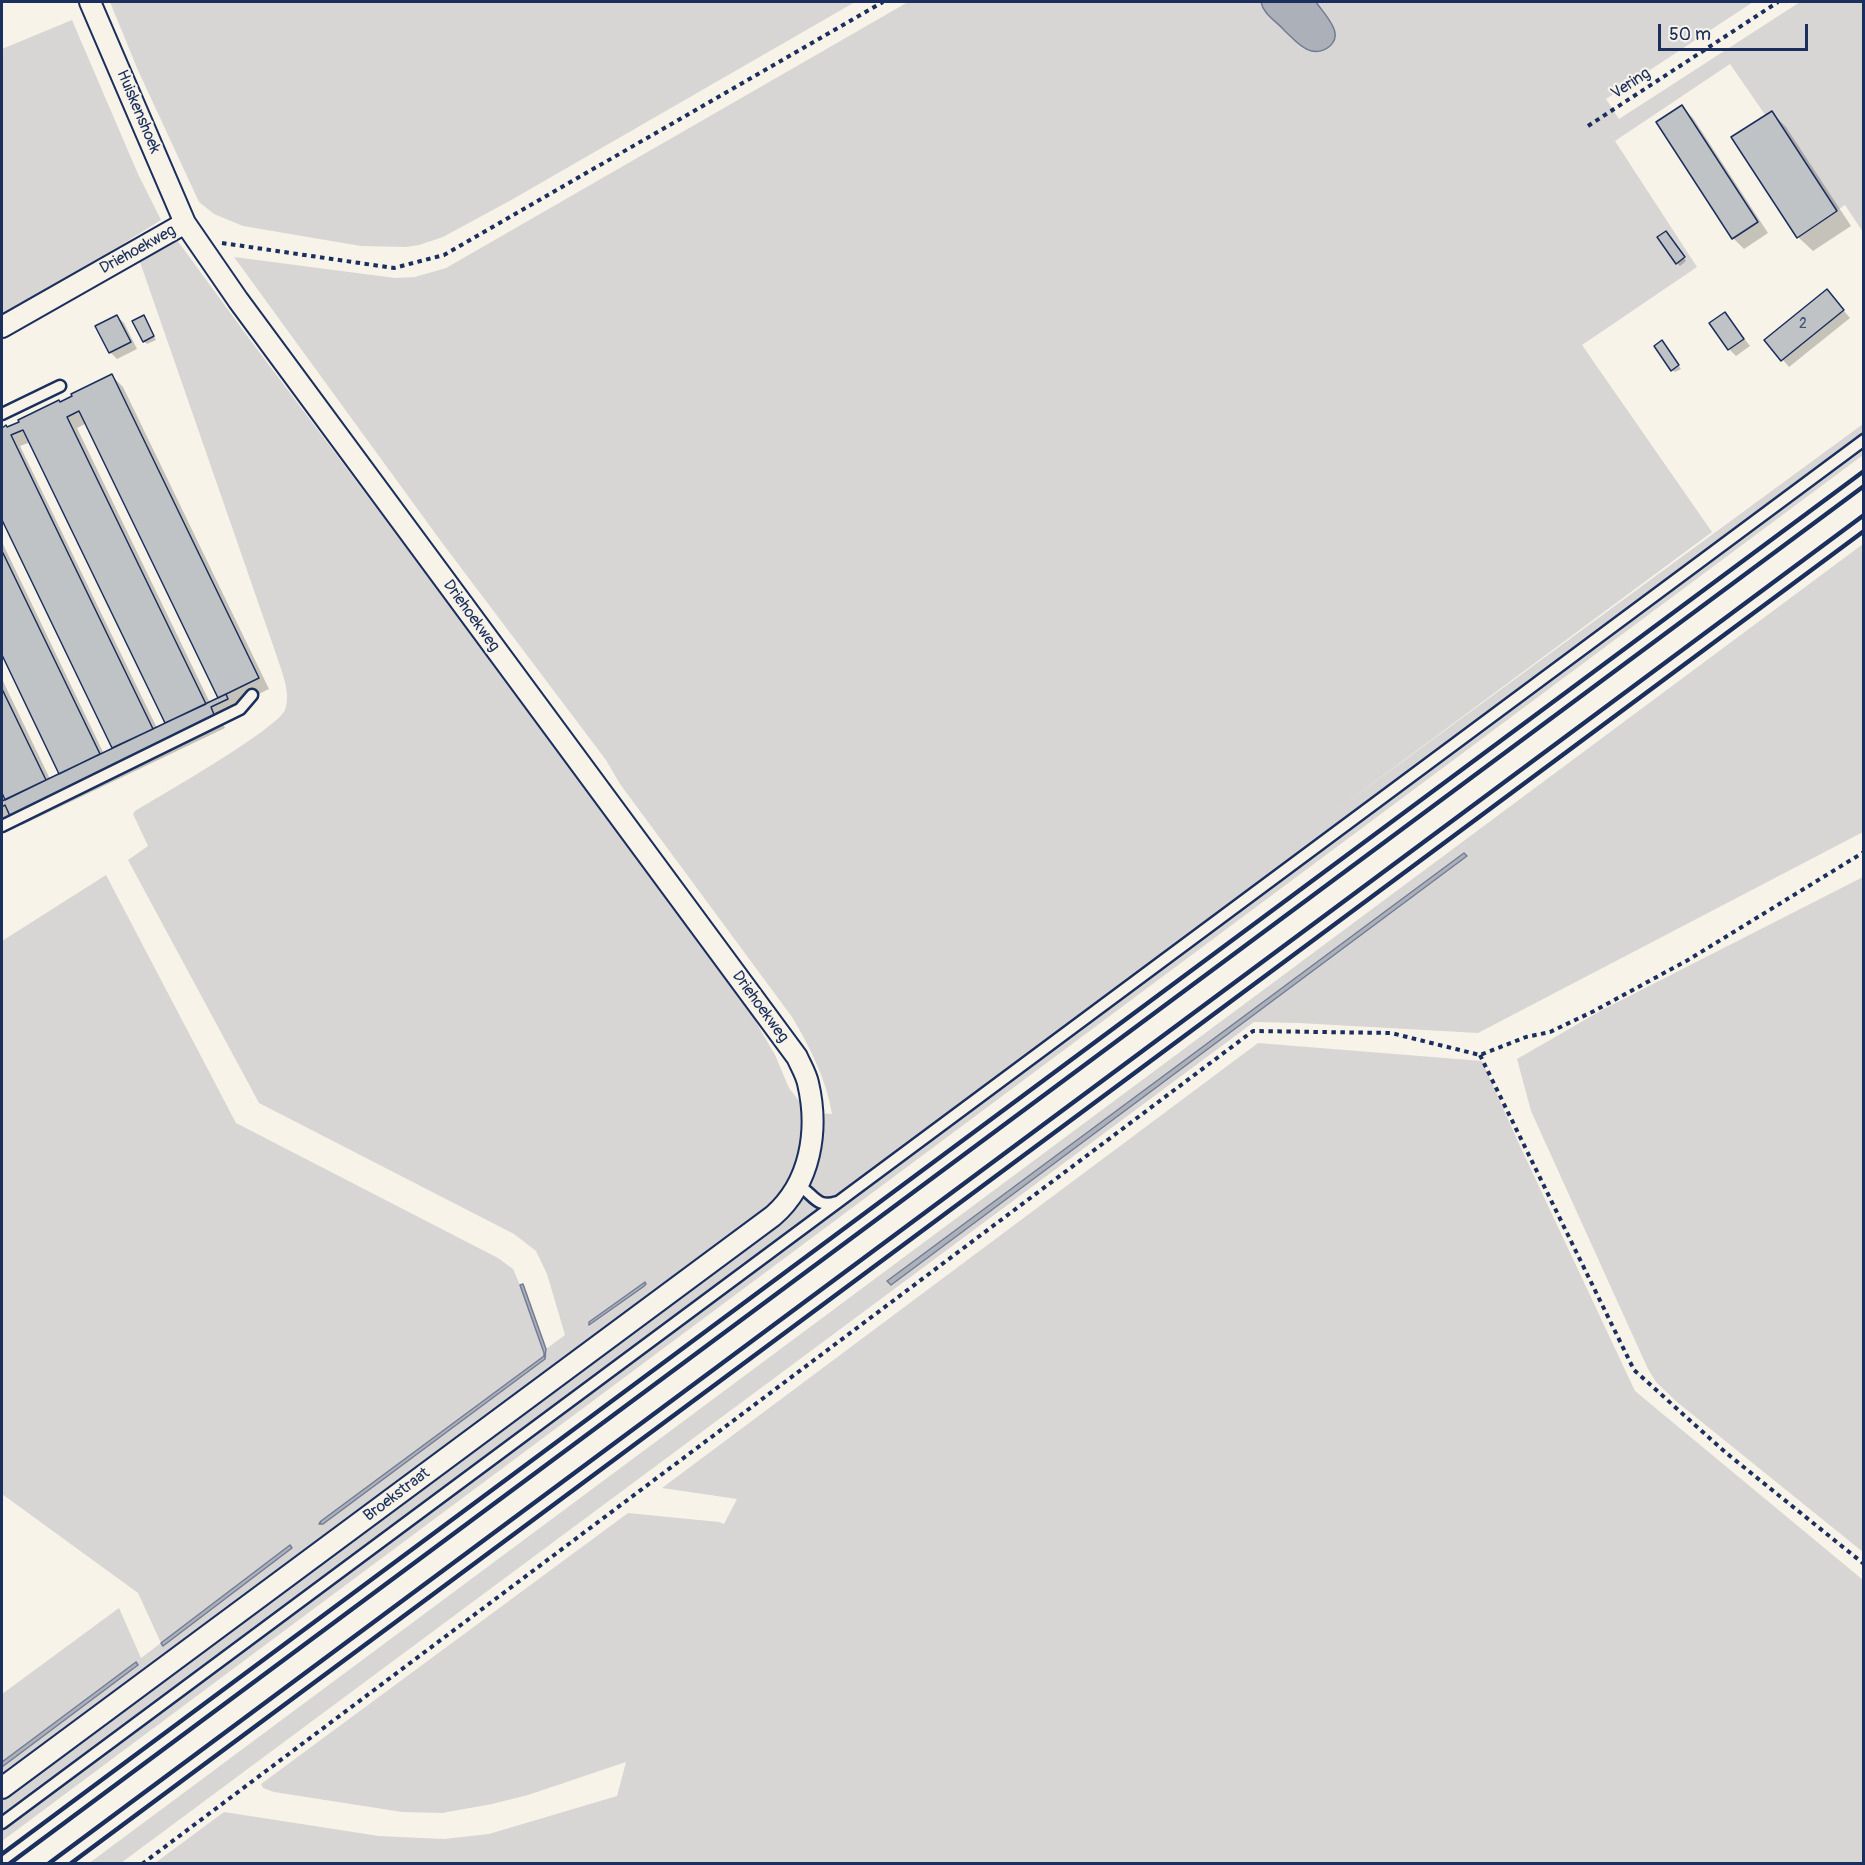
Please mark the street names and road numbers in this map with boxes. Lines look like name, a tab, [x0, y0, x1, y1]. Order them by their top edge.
street label: Vering	[1608, 64, 1654, 104]
street label: Huiskenshoek	[112, 67, 164, 157]
street label: Driehoekweg	[97, 221, 179, 279]
street label: Driehoekweg	[439, 576, 503, 656]
street label: Driehoekweg	[728, 967, 792, 1047]
street label: Broekstraat	[360, 1464, 434, 1526]

